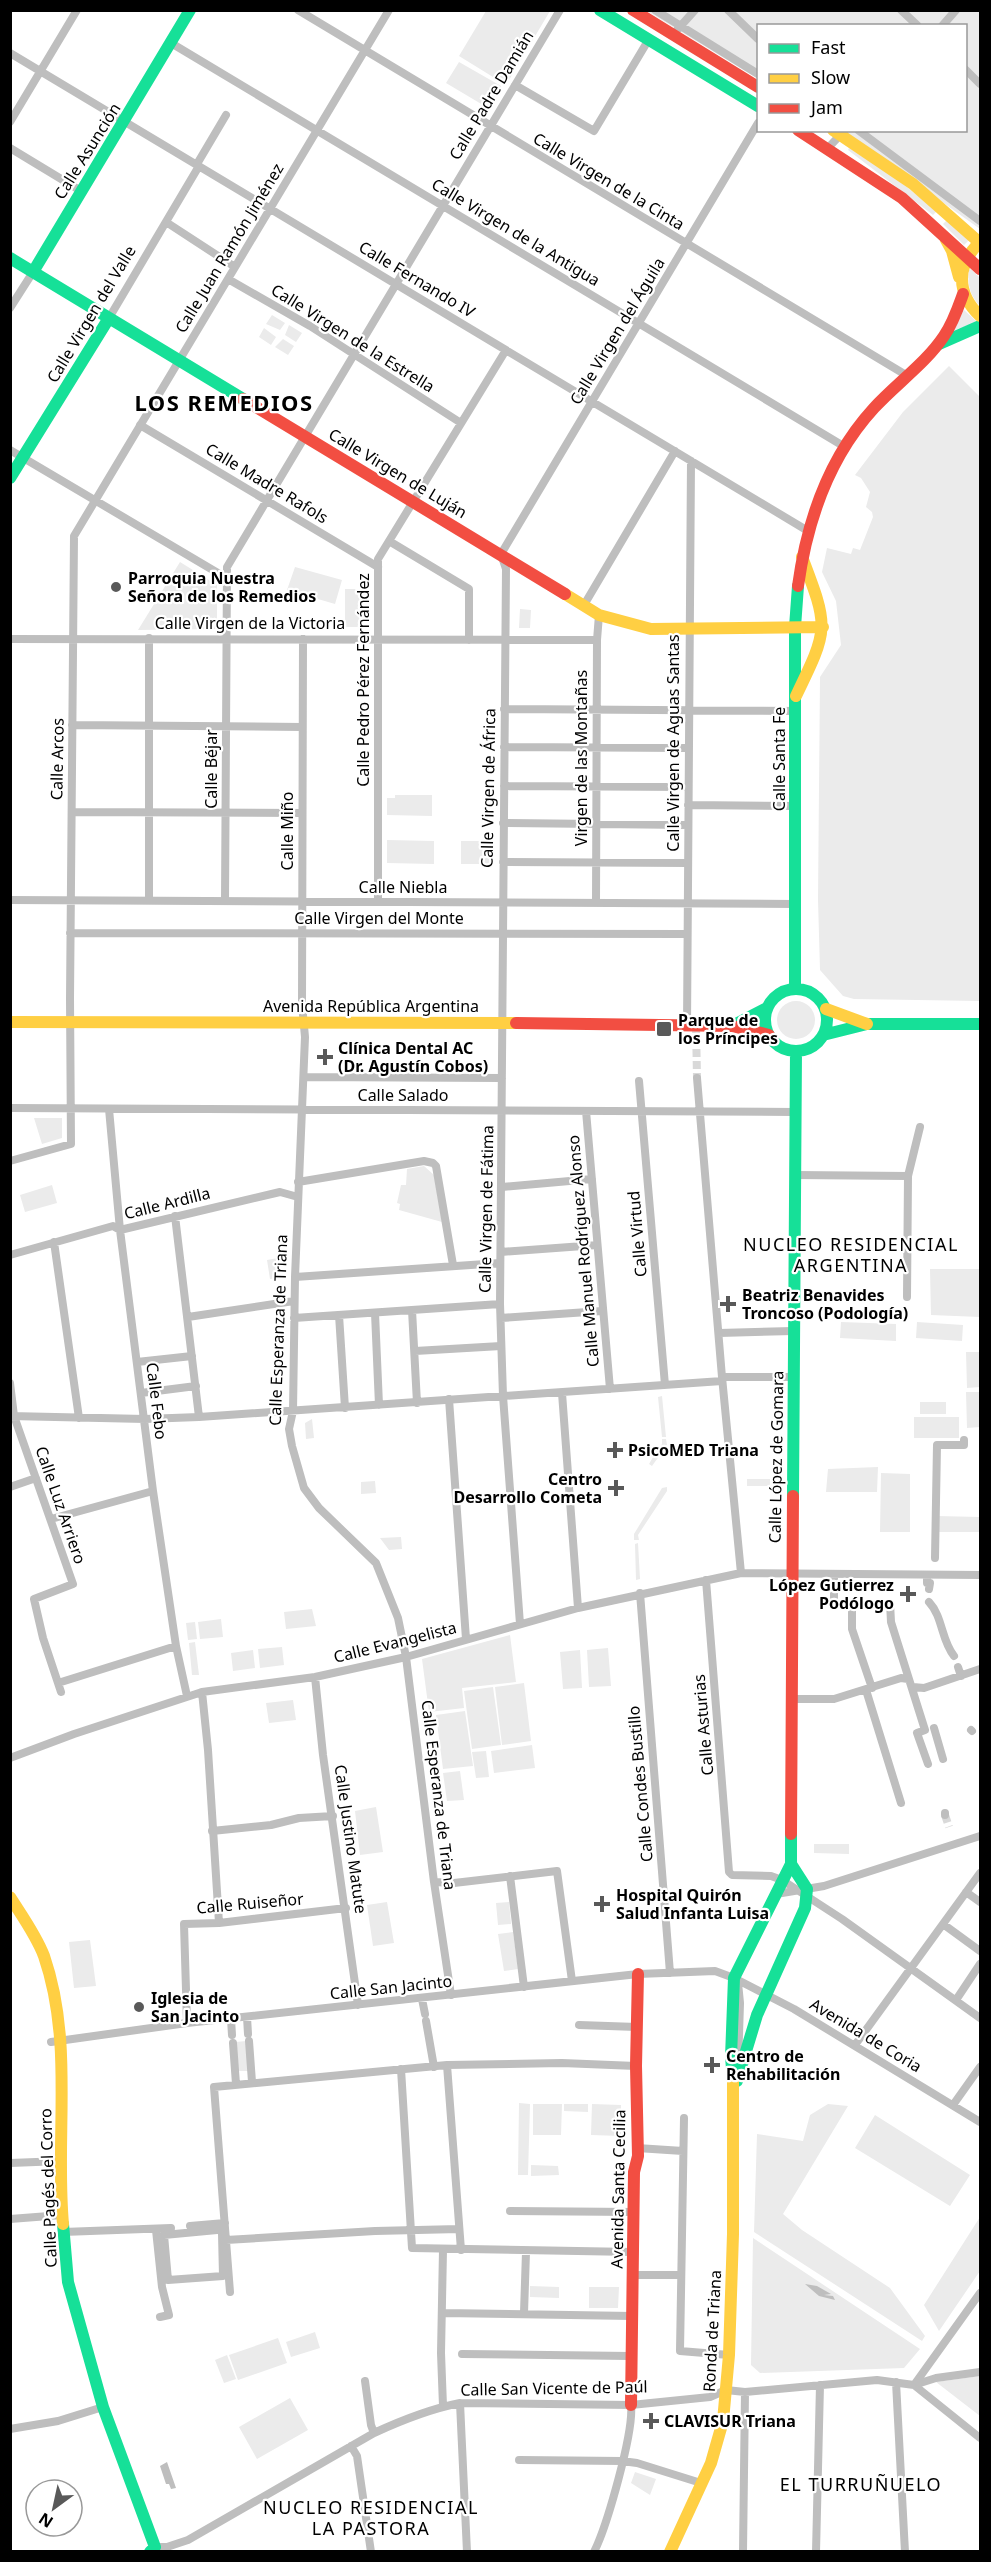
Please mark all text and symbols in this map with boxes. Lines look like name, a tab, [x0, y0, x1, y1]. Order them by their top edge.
legend	[757, 24, 967, 132]
street label: Calle Padre Damián	[444, 26, 538, 164]
text: Fast	[811, 35, 846, 59]
text: Slow	[811, 65, 850, 89]
text: Jam	[809, 95, 843, 119]
street label: Calle Asunción	[49, 99, 125, 203]
street label: Calle Virgen de la Cinta	[529, 127, 689, 235]
street label: Calle Juan Ramón Jiménez	[170, 159, 288, 337]
street label: Calle Virgen de la Antigua	[428, 173, 604, 291]
street label: Calle Fernando IV	[355, 236, 480, 323]
street label: Calle Virgen del Valle	[41, 241, 141, 387]
street label: Calle Virgen del Águila	[564, 253, 670, 409]
street label: Calle Virgen de la Estrella	[267, 279, 439, 397]
district label: LOS REMEDIOS	[134, 387, 314, 417]
street label: Calle Virgen de Luján	[325, 423, 471, 523]
street label: Calle Madre Rafols	[202, 438, 332, 528]
place label: Parroquia Nuestra Señora de los Remedios	[128, 567, 316, 607]
street label: Calle Pedro Pérez Fernández	[352, 573, 374, 787]
marker: Parroquia Nuestra Señora de los Remedios	[109, 580, 123, 594]
street label: Calle Virgen de la Victoria	[155, 612, 345, 634]
street label: Calle Virgen de Aguas Santas	[662, 634, 684, 852]
street label: Virgen de las Montañas	[570, 670, 592, 846]
street label: Calle Santa Fe	[768, 707, 790, 811]
street label: Calle Virgen de África	[476, 708, 500, 868]
street label: Calle Arcos	[45, 718, 69, 800]
street label: Calle Béjar	[200, 729, 222, 809]
street label: Calle Miño	[276, 792, 298, 870]
street label: Calle Niebla	[359, 876, 447, 898]
street label: Calle Virgen del Monte	[294, 907, 464, 929]
street label: Avenida República Argentina	[263, 995, 479, 1017]
place label: Parque de los Príncipes	[678, 1009, 778, 1049]
marker: Parque de los Príncipes	[655, 1020, 673, 1038]
place label: Clínica Dental AC (Dr. Agustín Cobos)	[338, 1037, 488, 1077]
marker: Clínica Dental AC (Dr. Agustín Cobos)	[316, 1048, 334, 1066]
street label: Calle Salado	[358, 1084, 448, 1106]
street label: Calle Virgen de Fátima	[474, 1125, 498, 1293]
street label: Calle Manuel Rodríguez Alonso	[562, 1134, 604, 1368]
street label: Calle Ardilla	[122, 1182, 212, 1224]
street label: Calle Virtud	[622, 1190, 652, 1278]
district label: NUCLEO RESIDENCIAL ARGENTINA	[743, 1232, 959, 1277]
street label: Calle Esperanza de Triana	[264, 1234, 292, 1426]
place label: Beatriz Benavides Troncoso (Podología)	[742, 1284, 908, 1324]
marker: Beatriz Benavides Troncoso (Podología)	[719, 1295, 737, 1313]
street label: Calle Febo	[141, 1361, 173, 1441]
street label: Calle López de Gomara	[763, 1371, 789, 1543]
place label: PsicoMED Triana	[628, 1439, 759, 1461]
marker: PsicoMED Triana	[606, 1441, 624, 1459]
street label: Calle Luz Arriero	[31, 1443, 91, 1567]
place label: Centro Desarrollo Cometa	[453, 1468, 602, 1508]
marker: Centro Desarrollo Cometa	[607, 1479, 625, 1497]
place label: López Gutierrez Podólogo	[769, 1574, 894, 1614]
marker: López Gutierrez Podólogo	[899, 1585, 917, 1603]
street label: Calle Evangelista	[331, 1616, 459, 1668]
street label: Calle Asturias	[688, 1673, 718, 1777]
street label: Calle Esperanza de Triana	[416, 1699, 462, 1891]
street label: Calle Condes Bustillo	[622, 1705, 658, 1863]
street label: Calle Justino Matute	[330, 1763, 372, 1915]
place label: Hospital Quirón Salud Infanta Luisa	[616, 1884, 769, 1924]
street label: Calle Ruiseñor	[196, 1887, 305, 1919]
marker: Hospital Quirón Salud Infanta Luisa	[593, 1895, 611, 1913]
street label: Calle San Jacinto	[329, 1970, 453, 2004]
place label: Iglesia de San Jacinto	[151, 1987, 239, 2027]
street label: Avenida de Coria	[806, 1993, 926, 2077]
marker: Iglesia de San Jacinto	[132, 2000, 146, 2014]
place label: Centro de Rehabilitación	[726, 2045, 840, 2085]
marker: Centro de Rehabilitación	[703, 2056, 721, 2074]
street label: Calle Pagés del Corro	[34, 2108, 62, 2268]
street label: Avenida Santa Cecilia	[606, 2109, 630, 2269]
street label: Ronda de Triana	[698, 2269, 726, 2393]
street label: Calle San Vicente de Paúl	[460, 2375, 648, 2401]
place label: CLAVISUR Triana	[664, 2410, 796, 2432]
marker: CLAVISUR Triana	[642, 2412, 660, 2430]
district label: EL TURRUÑUELO	[780, 2472, 942, 2496]
north arrow	[24, 2478, 84, 2538]
district label: NUCLEO RESIDENCIAL LA PASTORA	[263, 2495, 479, 2540]
text: N	[34, 2508, 57, 2533]

